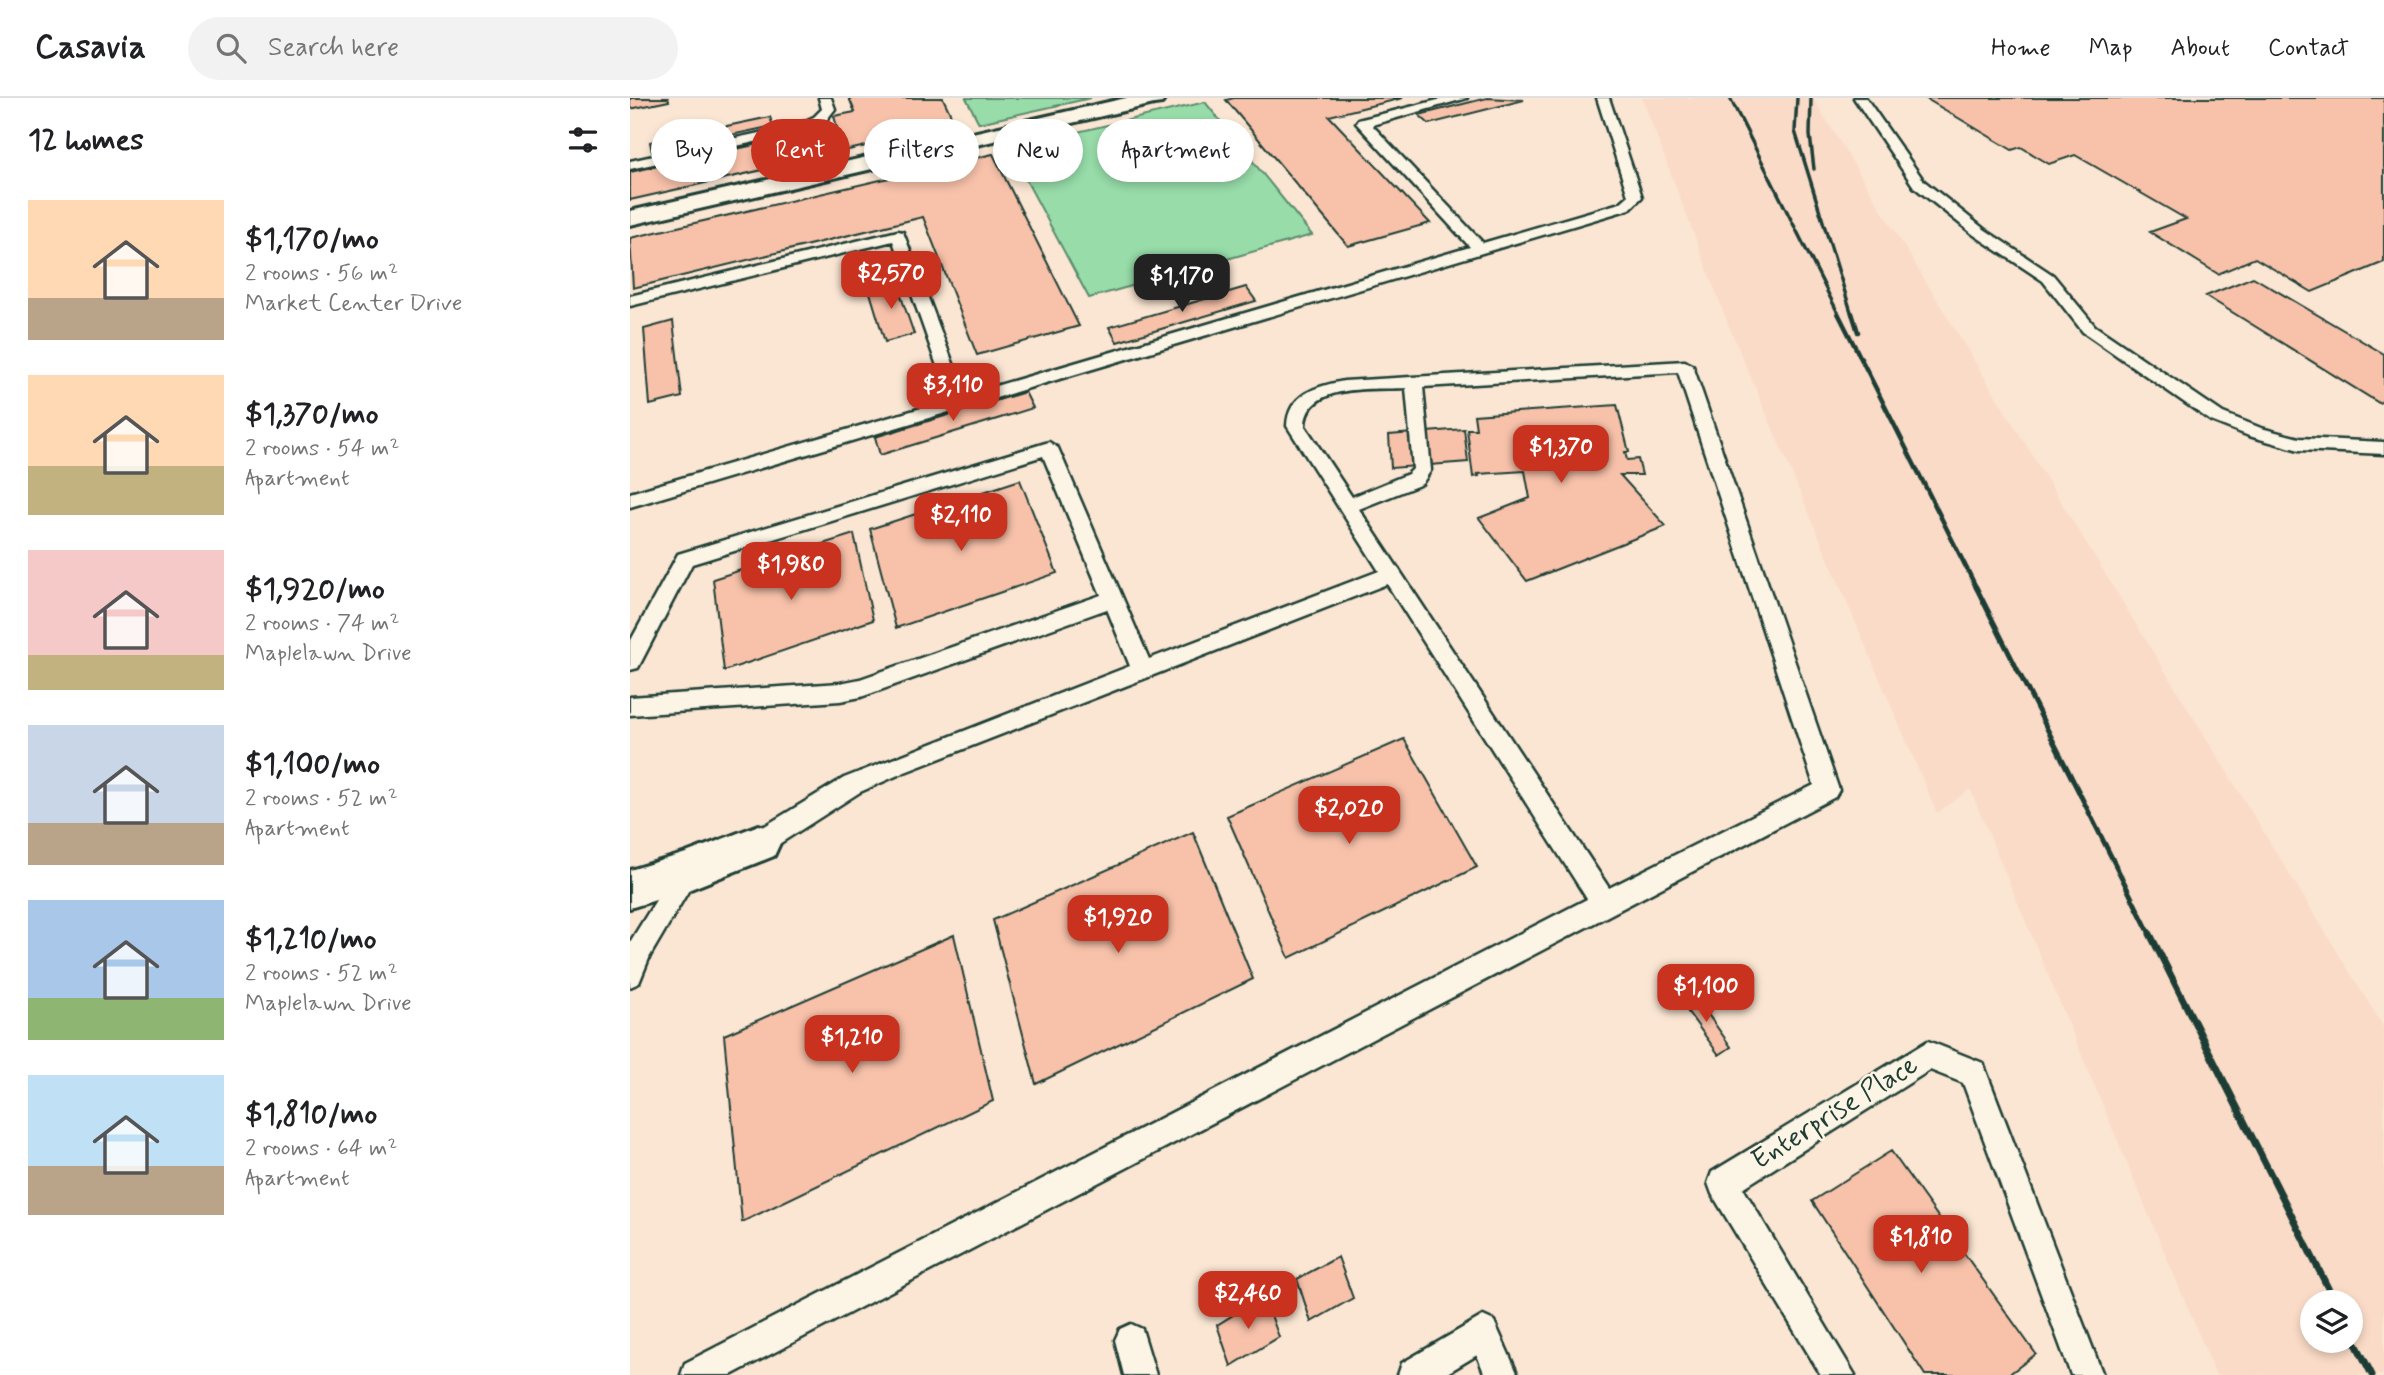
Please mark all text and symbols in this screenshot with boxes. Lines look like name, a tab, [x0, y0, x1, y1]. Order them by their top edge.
search box	[188, 17, 678, 80]
text: Casavia	[35, 26, 146, 70]
icon: search	[212, 29, 250, 67]
text: Search here	[268, 31, 399, 65]
text: Home	[1991, 33, 2051, 64]
text: Map	[2089, 33, 2133, 64]
text: About	[2171, 33, 2230, 64]
text: Contact	[2268, 33, 2349, 64]
chip: Buy	[651, 119, 737, 182]
chip: Rent	[751, 119, 850, 182]
chip: Filters	[864, 119, 979, 182]
chip: New	[993, 119, 1083, 182]
chip: Apartment	[1097, 119, 1254, 182]
text: 12 homes	[28, 121, 144, 160]
icon: filters	[564, 121, 602, 159]
text: $1,170/mo	[245, 220, 379, 259]
icon: home	[84, 228, 168, 312]
pin: $2,570	[834, 252, 948, 311]
pin: $1,170	[1125, 254, 1239, 314]
text: 2 rooms · 56 m²	[245, 259, 398, 289]
text: $2,570	[857, 259, 925, 289]
text: $1,170	[1150, 262, 1214, 292]
text: Market Center Drive	[245, 289, 462, 319]
pin: $3,110	[896, 364, 1010, 423]
text: $3,110	[923, 371, 983, 401]
text: $1,370/mo	[245, 395, 379, 434]
icon: home	[84, 403, 168, 487]
pin: $1,370	[1504, 426, 1618, 485]
text: $1,370	[1529, 433, 1593, 463]
text: 2 rooms · 54 m²	[245, 434, 399, 464]
text: Apartment	[245, 464, 350, 494]
pin: $2,110	[904, 494, 1018, 553]
text: $2,110	[930, 501, 992, 531]
pin: $1,980	[734, 542, 848, 602]
text: $1,980	[757, 550, 825, 580]
text: $1,920/mo	[245, 570, 385, 609]
icon: home	[84, 578, 168, 662]
text: 2 rooms · 74 m²	[245, 609, 400, 639]
text: Maplelawn Drive	[245, 639, 412, 669]
text: $1,100/mo	[245, 745, 380, 784]
icon: home	[84, 753, 168, 837]
text: 2 rooms · 52 m²	[245, 784, 398, 814]
pin: $2,020	[1292, 786, 1406, 846]
text: $2,020	[1314, 794, 1384, 824]
text: Apartment	[245, 814, 350, 844]
pin: $1,920	[1061, 896, 1175, 955]
text: $1,920	[1083, 903, 1153, 933]
text: $1,210/mo	[245, 920, 377, 959]
icon: home	[84, 928, 168, 1012]
text: 2 rooms · 52 m²	[245, 959, 398, 989]
pin: $1,100	[1649, 964, 1763, 1024]
text: $1,100	[1673, 972, 1739, 1002]
text: Maplelawn Drive	[245, 989, 412, 1019]
pin: $1,210	[795, 1016, 909, 1075]
text: $1,210	[821, 1023, 883, 1053]
street label: Enterprise Place	[1745, 1047, 1925, 1179]
text: $1,810/mo	[245, 1095, 377, 1134]
icon: home	[84, 1103, 168, 1187]
text: 2 rooms · 64 m²	[245, 1134, 397, 1164]
text: Apartment	[245, 1164, 350, 1194]
pin: $1,810	[1864, 1216, 1978, 1275]
text: $1,810	[1889, 1223, 1953, 1253]
pin: $2,460	[1191, 1272, 1305, 1331]
text: $2,460	[1214, 1279, 1282, 1309]
map controls	[2300, 1290, 2363, 1353]
button: layers	[2300, 1290, 2363, 1353]

